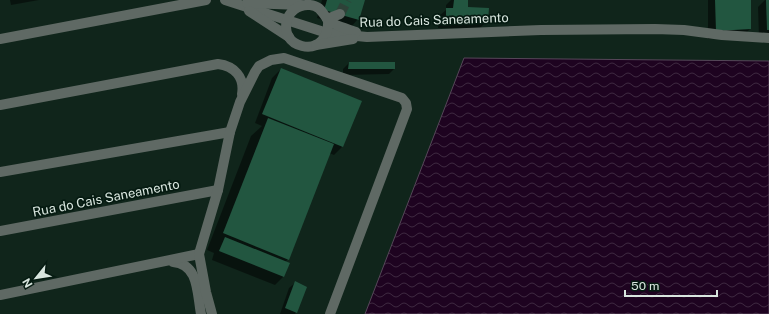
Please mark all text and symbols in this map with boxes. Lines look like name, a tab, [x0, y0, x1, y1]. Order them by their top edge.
street label: Rua do Cais Saneamento	[359, 10, 509, 30]
street label: Rua do Cais Saneamento	[31, 176, 181, 220]
north arrow	[16, 258, 56, 298]
scale bar	[625, 272, 717, 298]
text: N	[20, 276, 35, 290]
text: 50 m	[631, 279, 659, 293]

